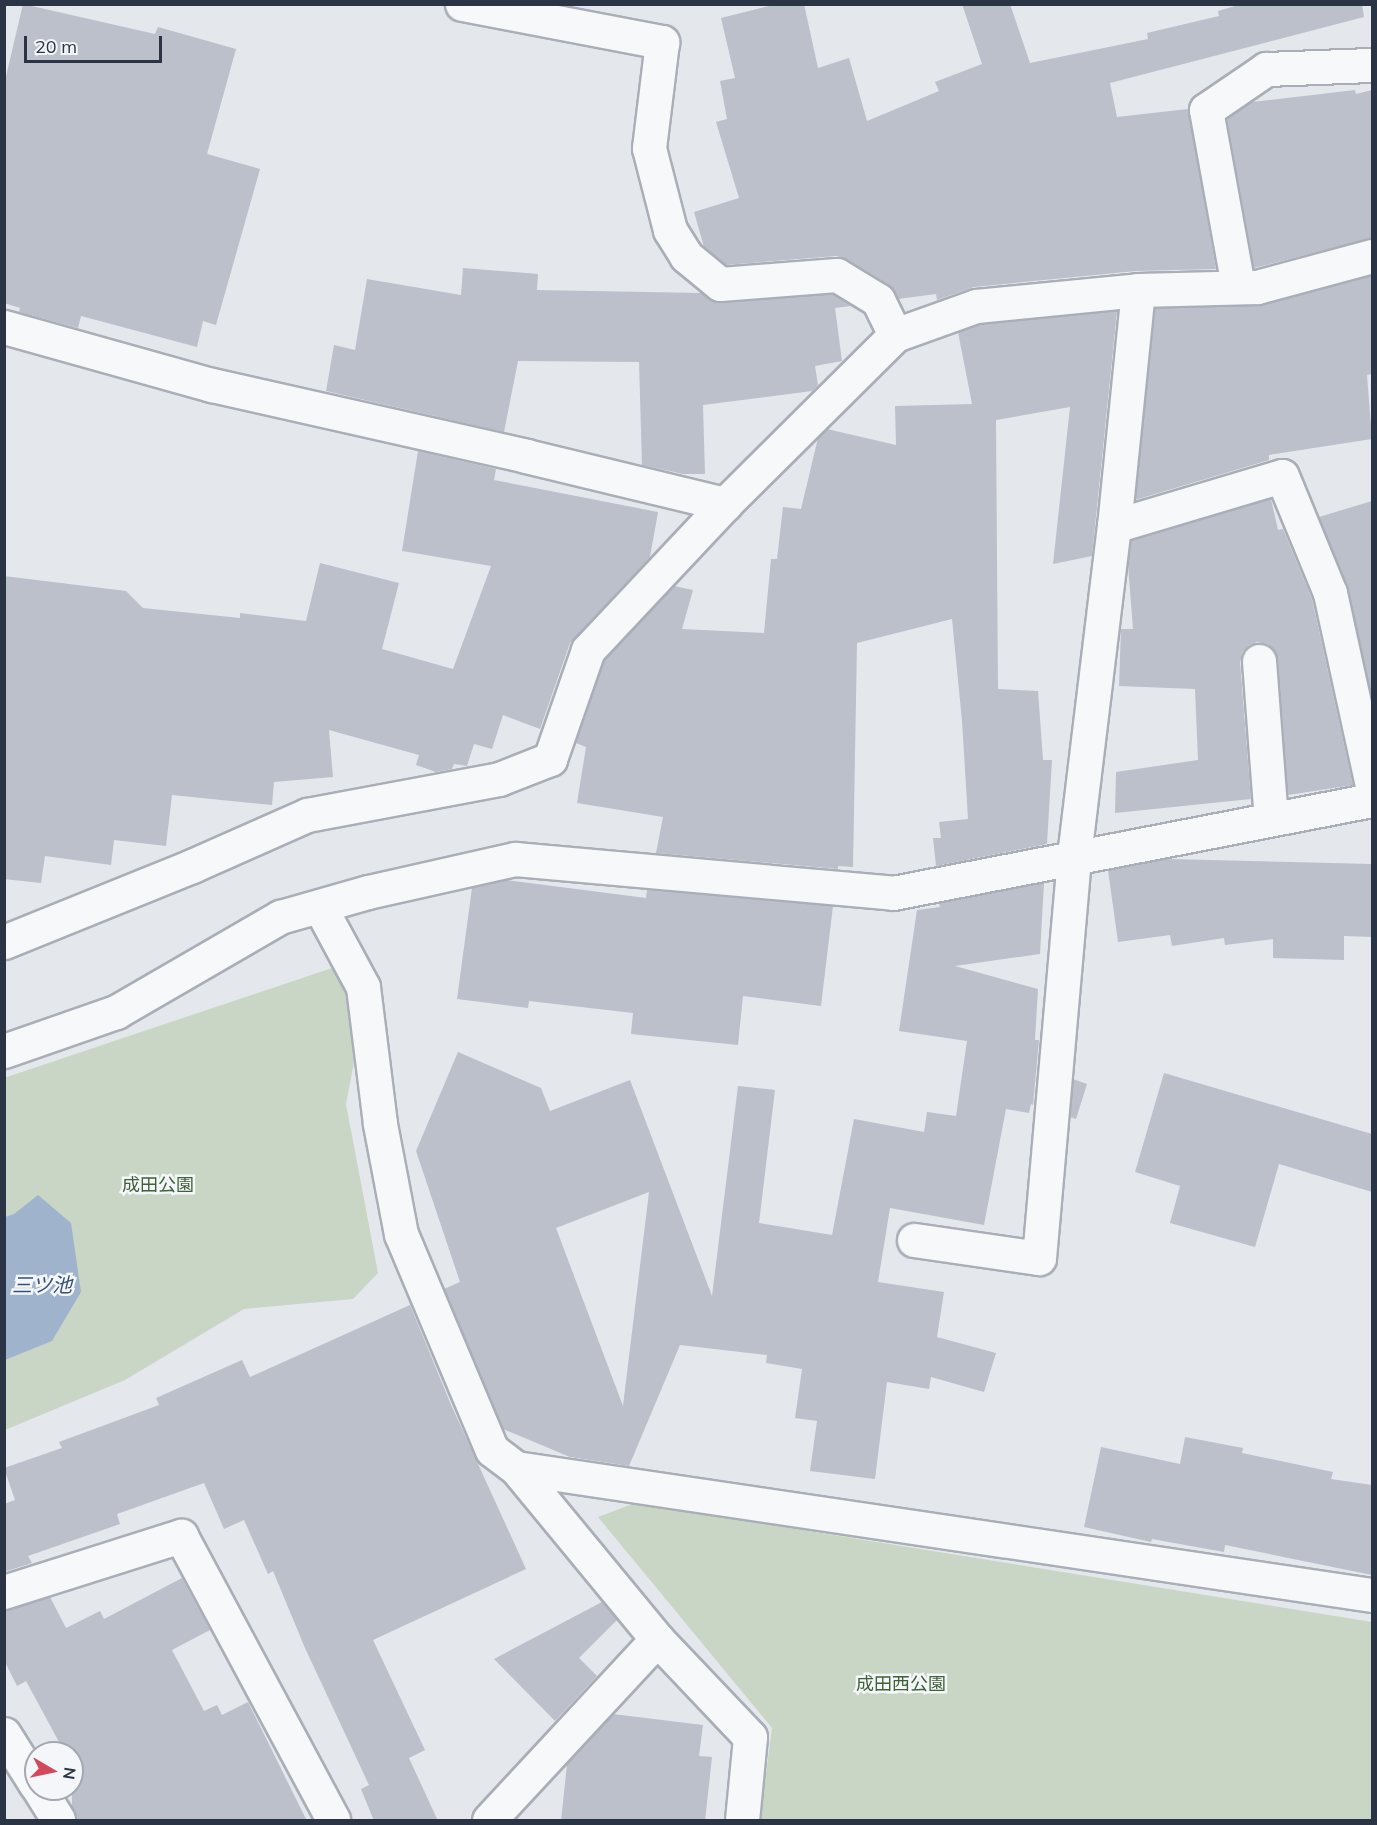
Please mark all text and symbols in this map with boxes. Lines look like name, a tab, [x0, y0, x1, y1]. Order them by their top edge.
scale bar	[27, 24, 165, 62]
text: 20 m	[35, 35, 77, 58]
park label: 成田公園	[122, 1174, 194, 1196]
water label: 三ツ池	[12, 1272, 72, 1296]
park label: 成田西公園	[856, 1673, 946, 1695]
north arrow	[24, 1741, 84, 1801]
text: N	[59, 1766, 81, 1781]

